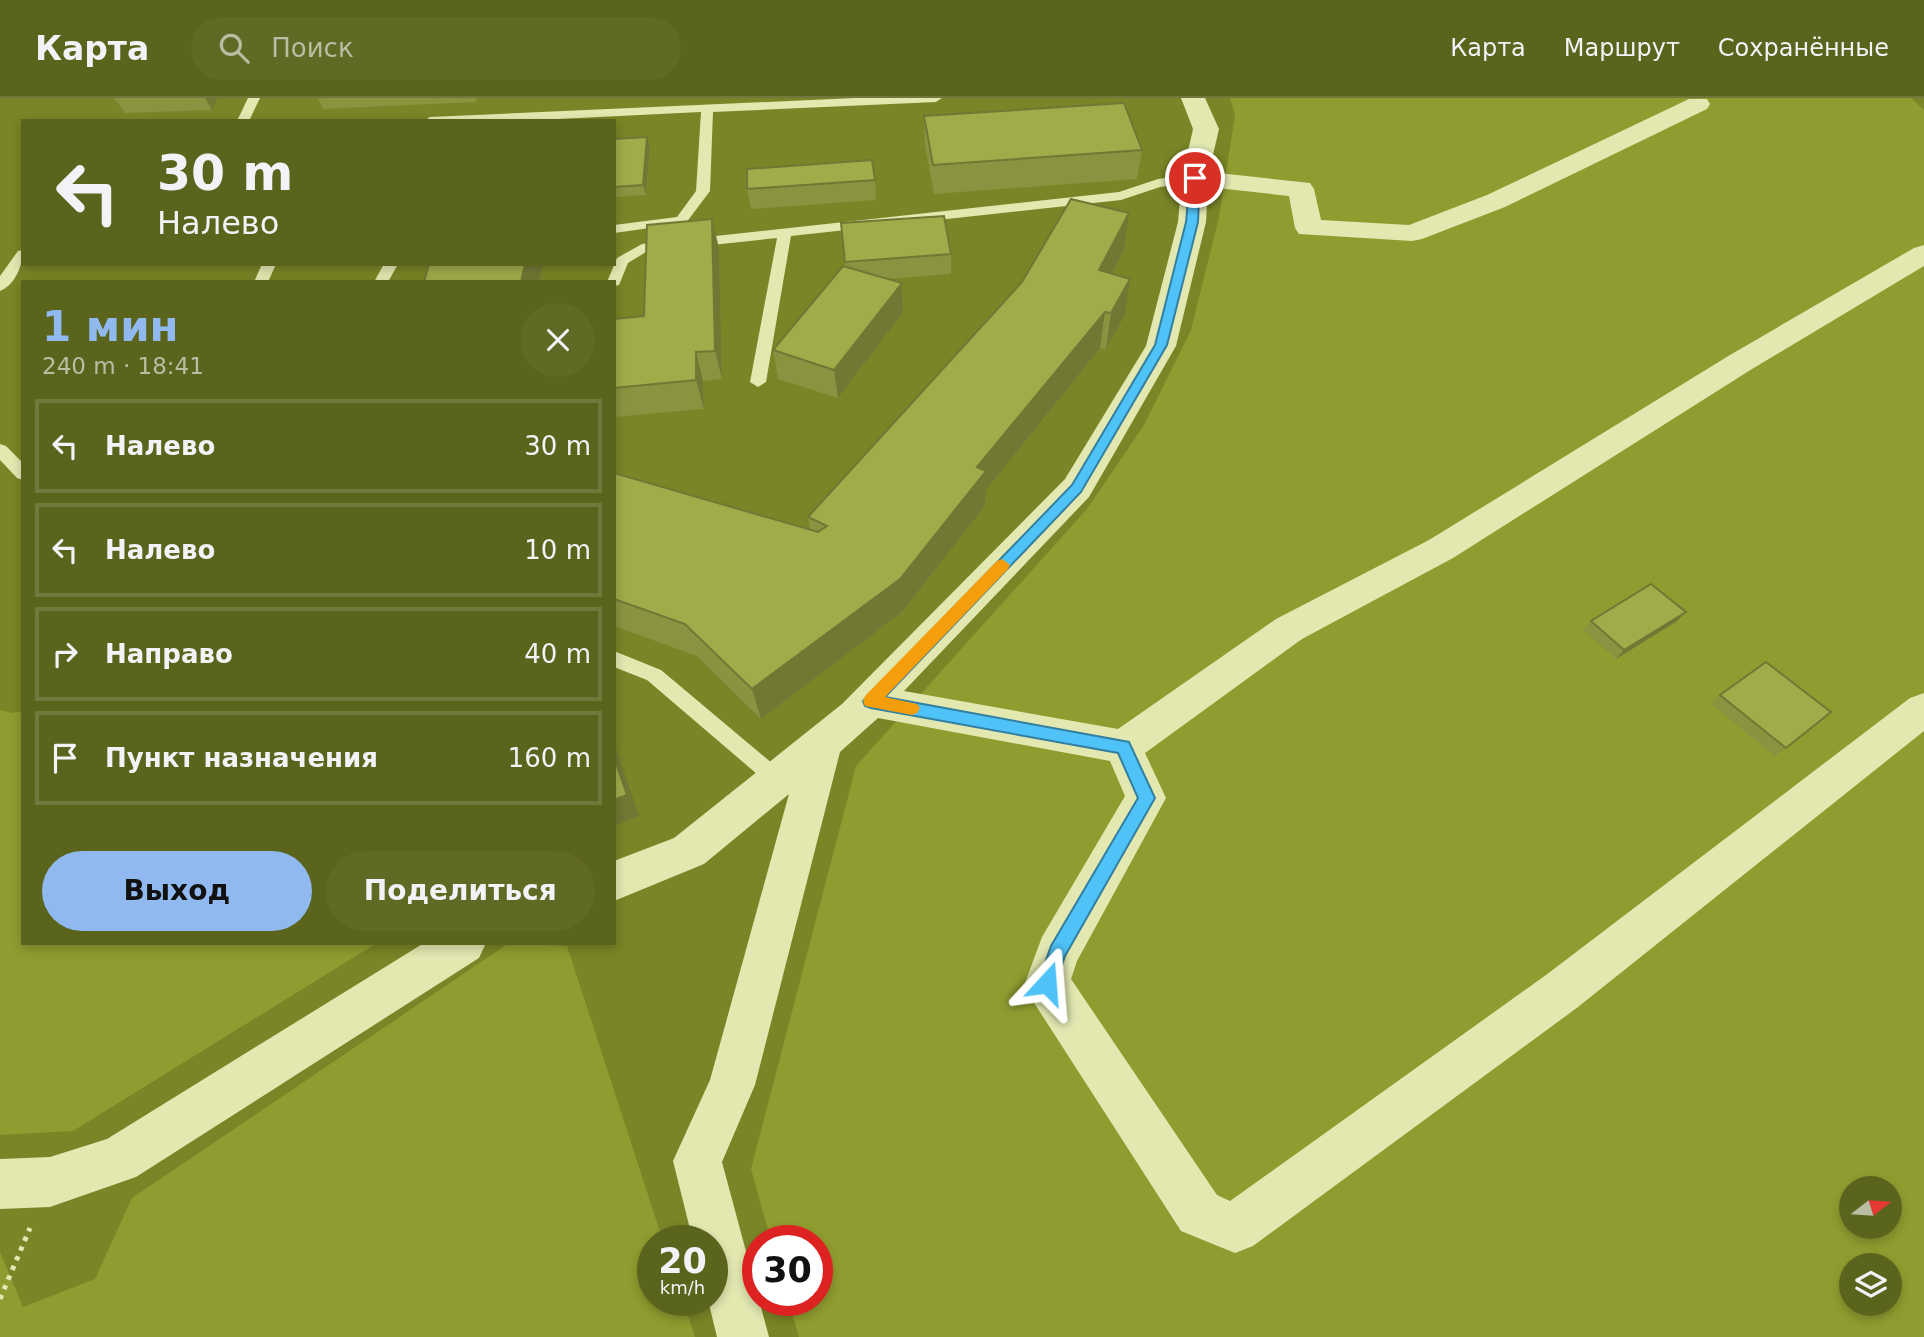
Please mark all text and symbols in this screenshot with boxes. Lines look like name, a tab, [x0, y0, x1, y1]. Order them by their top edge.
search box	[191, 17, 681, 80]
text: Карта	[35, 29, 149, 68]
icon: search	[215, 29, 253, 67]
text: Поиск	[271, 33, 354, 63]
text: Карта	[1450, 34, 1526, 62]
text: Маршрут	[1564, 34, 1680, 62]
text: Сохранённые	[1718, 34, 1889, 62]
text: 30 m	[157, 145, 293, 202]
icon: left	[42, 147, 133, 238]
pin	[1165, 148, 1225, 208]
icon: arrive	[1176, 159, 1214, 197]
text: Налево	[157, 204, 279, 242]
text: 1 мин	[42, 302, 179, 351]
button: close	[521, 303, 595, 377]
text: 240 m · 18:41	[42, 353, 204, 379]
icon: left	[46, 427, 84, 465]
text: Налево	[105, 431, 215, 461]
text: 30 m	[524, 431, 591, 461]
icon: left	[46, 531, 84, 569]
text: Налево	[105, 535, 215, 565]
text: 10 m	[524, 535, 591, 565]
icon: right	[46, 635, 84, 673]
text: Направо	[105, 639, 233, 669]
text: 40 m	[524, 639, 591, 669]
icon: arrive	[46, 739, 84, 777]
text: Пункт назначения	[105, 743, 378, 773]
text: 160 m	[508, 743, 591, 773]
button: Выход	[42, 851, 312, 931]
button: Поделиться	[326, 851, 595, 931]
position arrow	[1010, 946, 1084, 1020]
north arrow	[1839, 1176, 1902, 1239]
map controls	[1839, 1176, 1902, 1316]
speed limit sign: 30	[742, 1225, 833, 1316]
text: 20	[658, 1241, 707, 1281]
button: layers	[1839, 1253, 1902, 1316]
text: km/h	[660, 1277, 705, 1298]

